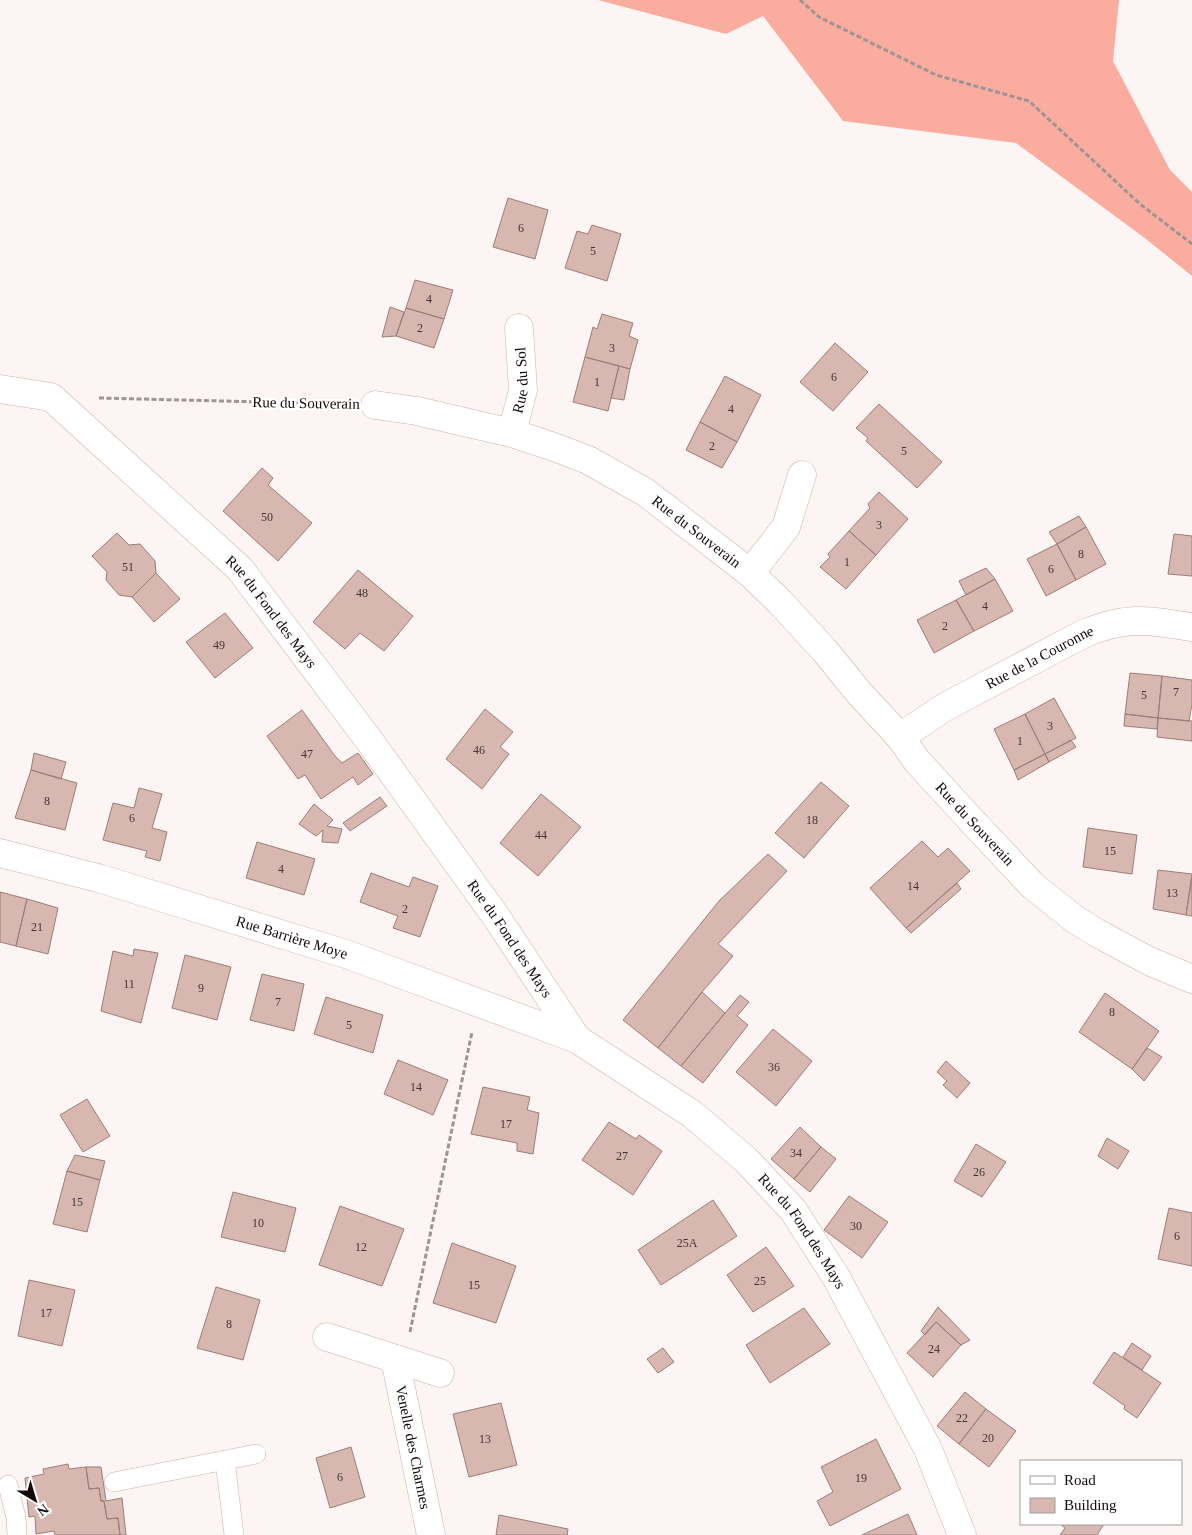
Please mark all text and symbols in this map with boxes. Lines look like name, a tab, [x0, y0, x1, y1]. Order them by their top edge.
house number: 6	[518, 221, 524, 235]
house number: 5	[590, 244, 596, 258]
house number: 4	[426, 292, 432, 306]
house number: 2	[417, 321, 423, 335]
house number: 3	[609, 341, 615, 355]
street label: Rue du Sol	[509, 347, 531, 415]
house number: 6	[831, 370, 837, 384]
house number: 1	[594, 375, 600, 389]
street label: Rue du Souverain	[252, 394, 360, 412]
house number: 4	[728, 402, 734, 416]
house number: 2	[709, 439, 715, 453]
house number: 5	[901, 444, 907, 458]
street label: Rue du Souverain	[649, 493, 744, 571]
house number: 50	[261, 510, 273, 524]
house number: 3	[876, 518, 882, 532]
house number: 8	[1078, 547, 1084, 561]
street label: Rue du Fond des Mays	[223, 552, 320, 671]
house number: 1	[844, 555, 850, 569]
house number: 51	[122, 560, 134, 574]
house number: 6	[1048, 562, 1054, 576]
house number: 48	[356, 586, 368, 600]
house number: 4	[982, 599, 988, 613]
house number: 2	[942, 619, 948, 633]
street label: Rue de la Couronne	[983, 622, 1096, 692]
house number: 49	[213, 638, 225, 652]
house number: 7	[1173, 685, 1179, 699]
house number: 5	[1141, 688, 1147, 702]
house number: 3	[1047, 719, 1053, 733]
house number: 1	[1017, 734, 1023, 748]
house number: 46	[473, 743, 485, 757]
house number: 47	[301, 747, 313, 761]
street label: Rue du Souverain	[933, 779, 1018, 869]
house number: 8	[44, 794, 50, 808]
house number: 6	[129, 811, 135, 825]
house number: 18	[806, 813, 818, 827]
house number: 44	[535, 828, 547, 842]
house number: 15	[1104, 844, 1116, 858]
house number: 4	[278, 862, 284, 876]
street label: Rue du Fond des Mays	[464, 877, 555, 1001]
house number: 14	[907, 879, 919, 893]
house number: 13	[1166, 886, 1178, 900]
house number: 2	[402, 902, 408, 916]
street label: Rue Barrière Moye	[234, 913, 350, 962]
house number: 21	[31, 920, 43, 934]
house number: 11	[123, 977, 135, 991]
house number: 9	[198, 981, 204, 995]
house number: 7	[275, 995, 281, 1009]
house number: 8	[1109, 1005, 1115, 1019]
house number: 5	[346, 1018, 352, 1032]
house number: 36	[768, 1060, 780, 1074]
house number: 14	[410, 1080, 422, 1094]
house number: 17	[500, 1117, 512, 1131]
house number: 34	[790, 1146, 802, 1160]
house number: 27	[616, 1149, 628, 1163]
house number: 26	[973, 1165, 985, 1179]
street label: Rue du Fond des Mays	[755, 1170, 849, 1292]
house number: 15	[71, 1195, 83, 1209]
house number: 10	[252, 1216, 264, 1230]
house number: 30	[850, 1219, 862, 1233]
house number: 6	[1174, 1229, 1180, 1243]
house number: 25A	[677, 1236, 698, 1250]
house number: 12	[355, 1240, 367, 1254]
house number: 25	[754, 1274, 766, 1288]
house number: 15	[468, 1278, 480, 1292]
house number: 17	[40, 1306, 52, 1320]
house number: 8	[226, 1317, 232, 1331]
house number: 24	[928, 1342, 940, 1356]
street label: Venelle des Charmes	[393, 1384, 434, 1511]
house number: 22	[956, 1411, 968, 1425]
house number: 20	[982, 1431, 994, 1445]
house number: 13	[479, 1432, 491, 1446]
legend	[1020, 1460, 1182, 1525]
house number: 6	[337, 1470, 343, 1484]
house number: 19	[855, 1471, 867, 1485]
text: Road	[1064, 1472, 1096, 1488]
north arrow	[10, 1475, 60, 1525]
text: Building	[1064, 1497, 1117, 1513]
text: N	[34, 1501, 51, 1519]

